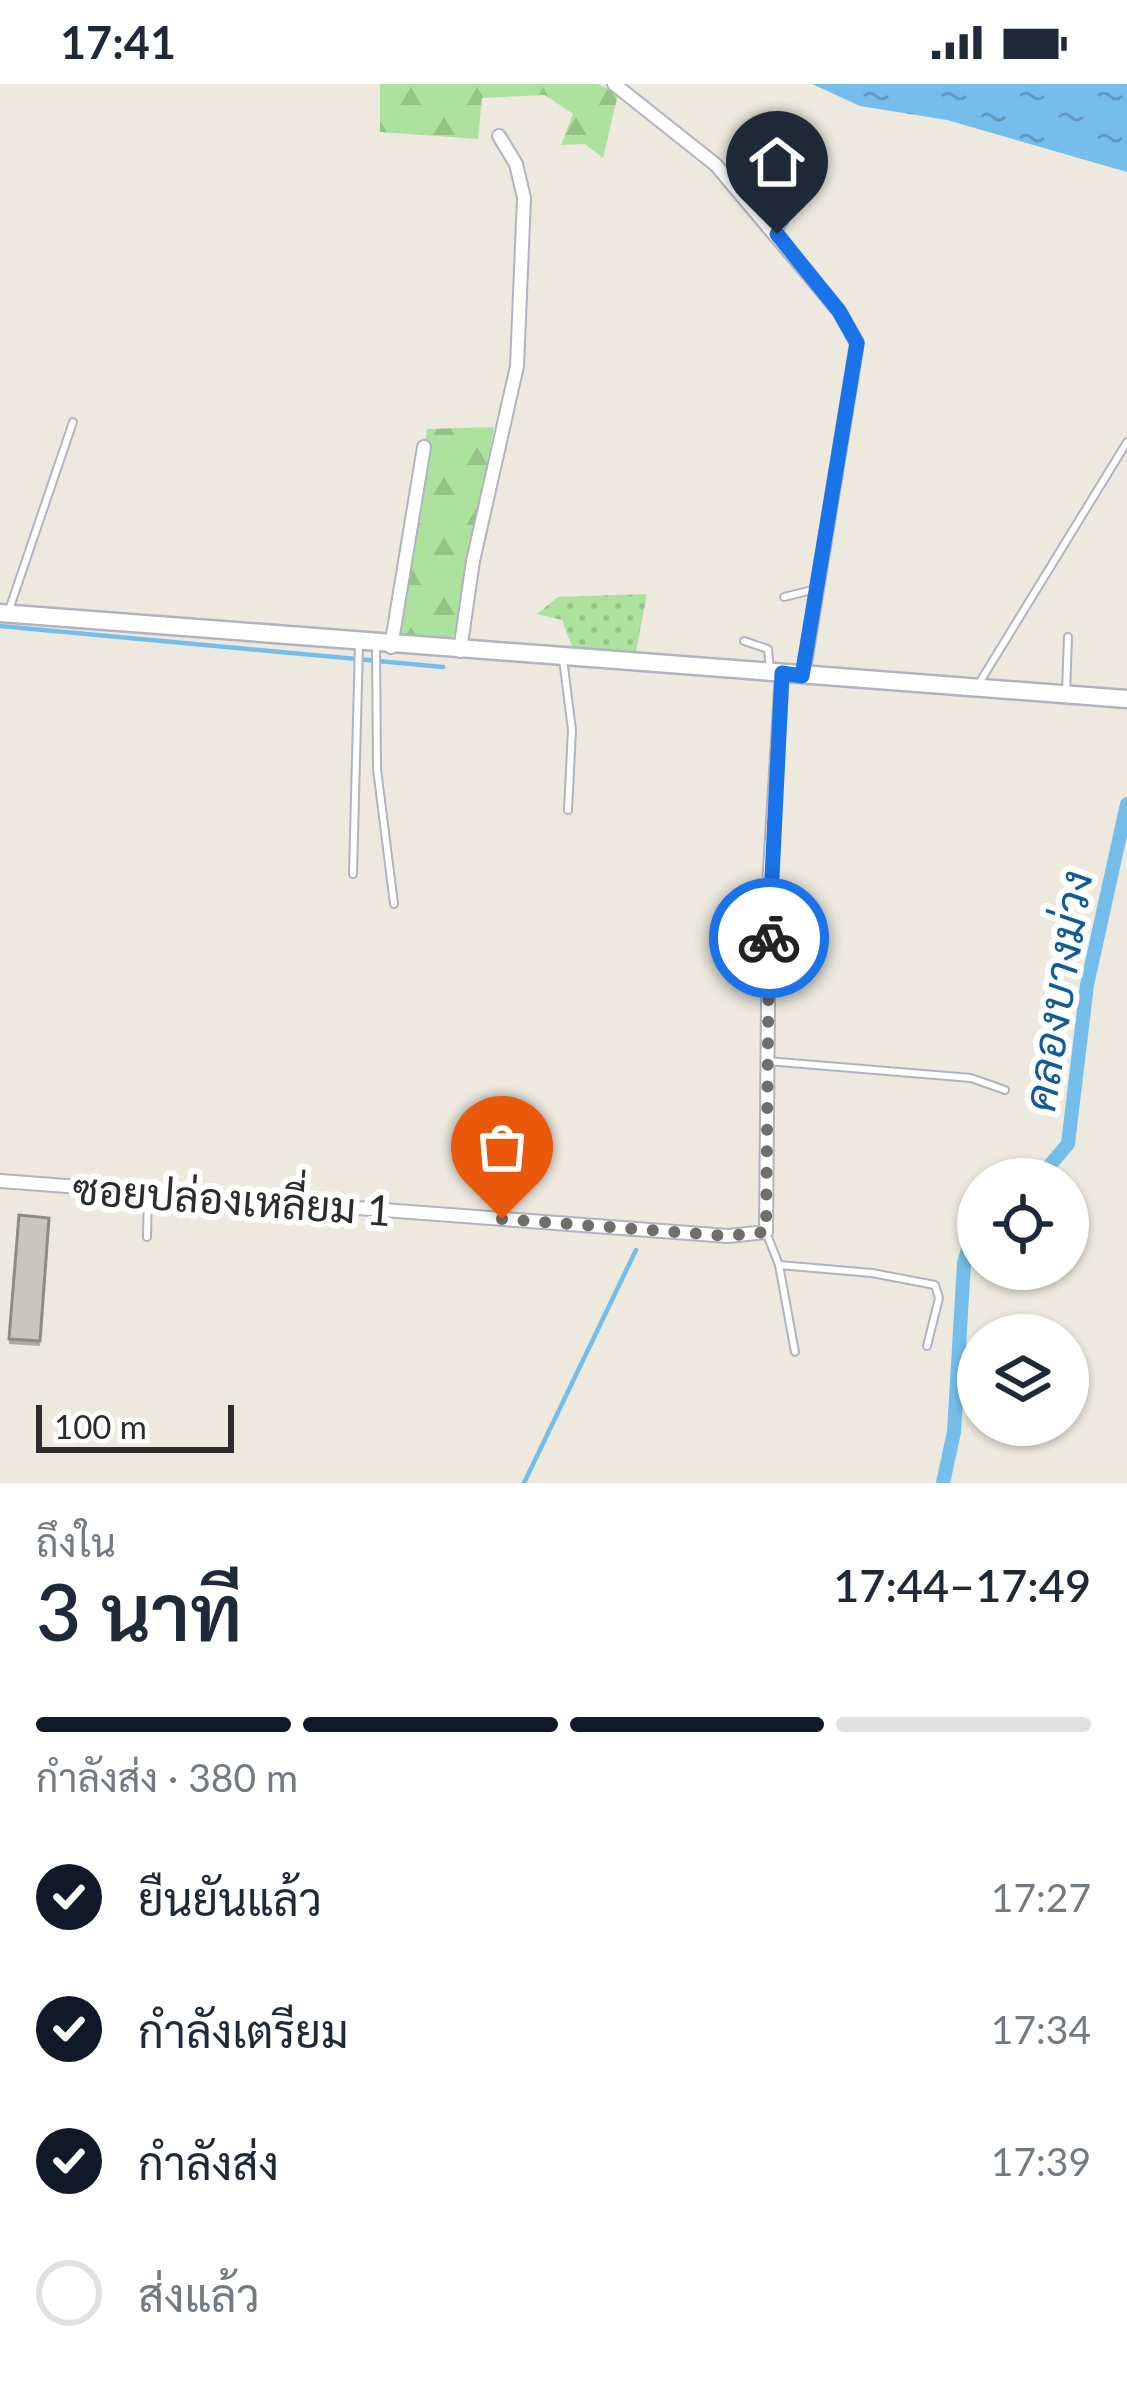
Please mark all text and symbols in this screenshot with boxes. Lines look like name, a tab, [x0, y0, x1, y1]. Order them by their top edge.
text: 17:41	[60, 15, 176, 69]
pin	[726, 111, 828, 234]
icon: home	[744, 129, 810, 195]
water label: คลองบางม่วง	[1011, 867, 1103, 1115]
courier	[709, 878, 829, 998]
icon: bike	[736, 905, 802, 971]
pin	[451, 1096, 553, 1219]
icon: bag	[469, 1114, 535, 1180]
street label: ซอยปล่องเหลี่ยม 1	[71, 1152, 394, 1235]
map controls	[957, 1158, 1089, 1446]
button: locate	[957, 1158, 1089, 1290]
button: layers	[957, 1314, 1089, 1446]
scale bar	[36, 1399, 234, 1452]
text: 100 m	[54, 1406, 147, 1446]
text: ถึงใน	[36, 1519, 116, 1565]
text: 17:44–17:49	[833, 1558, 1091, 1612]
text: 3 นาที	[36, 1564, 243, 1658]
text: กำลังส่ง · 380 m	[36, 1754, 298, 1800]
icon: check	[36, 1864, 102, 1930]
text: ยืนยันแล้ว	[138, 1872, 322, 1926]
text: 17:27	[991, 1874, 1091, 1920]
icon: check	[36, 1996, 102, 2062]
text: กำลังเตรียม	[138, 2004, 349, 2058]
text: 17:34	[991, 2006, 1091, 2052]
icon: check	[36, 2128, 102, 2194]
text: กำลังส่ง	[138, 2136, 279, 2190]
text: 17:39	[991, 2138, 1091, 2184]
text: ส่งแล้ว	[138, 2268, 260, 2322]

